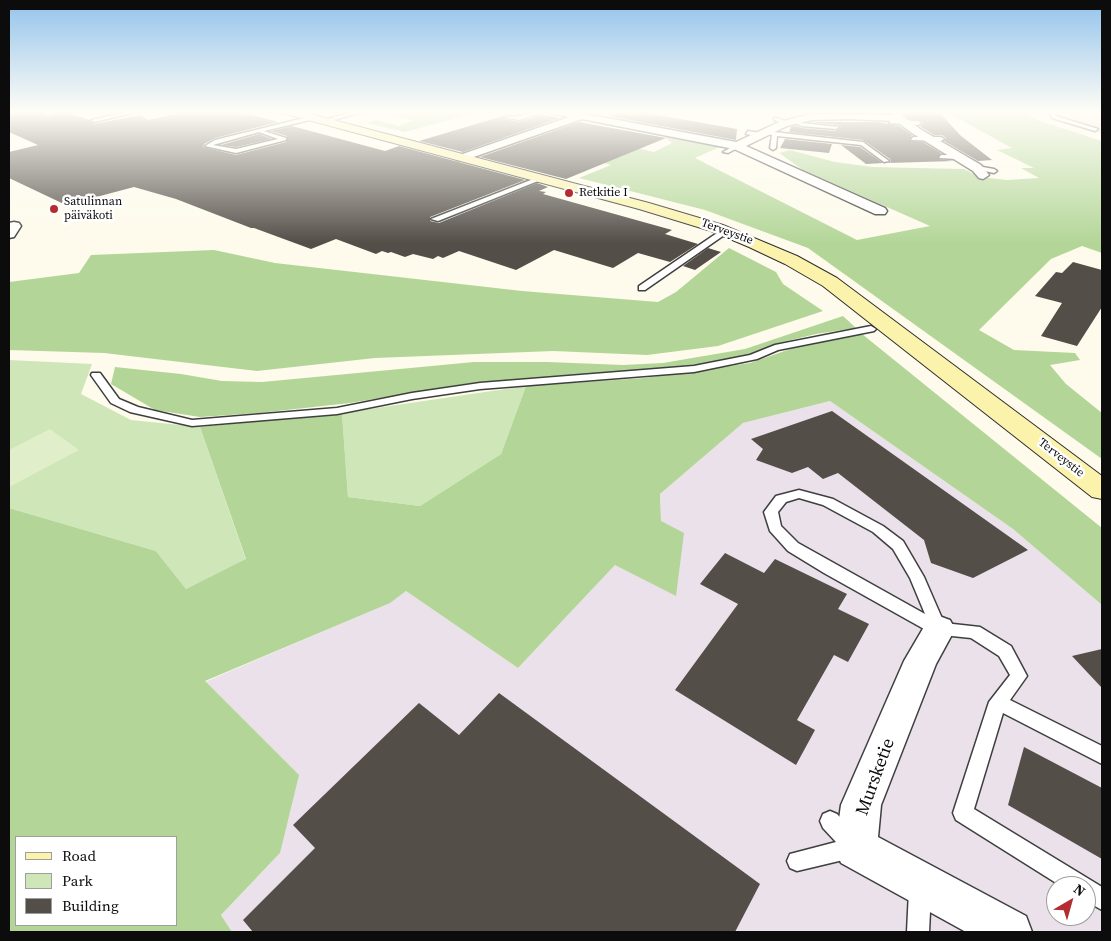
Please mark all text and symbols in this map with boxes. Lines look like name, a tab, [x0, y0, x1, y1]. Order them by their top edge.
place label: Retkitie I	[579, 186, 628, 200]
marker: Retkitie I	[563, 187, 575, 199]
place label: Satulinnan päiväkoti	[64, 195, 122, 223]
marker: Satulinnan päiväkoti	[48, 203, 60, 215]
street label: Terveystie	[699, 216, 755, 248]
street label: Terveystie	[1035, 436, 1087, 480]
street label: Mursketie	[852, 735, 900, 819]
legend	[15, 836, 178, 926]
text: Road	[62, 845, 96, 866]
text: Park	[62, 870, 93, 891]
north arrow	[1046, 876, 1096, 926]
text: N	[1069, 879, 1090, 901]
text: Building	[62, 895, 119, 916]

